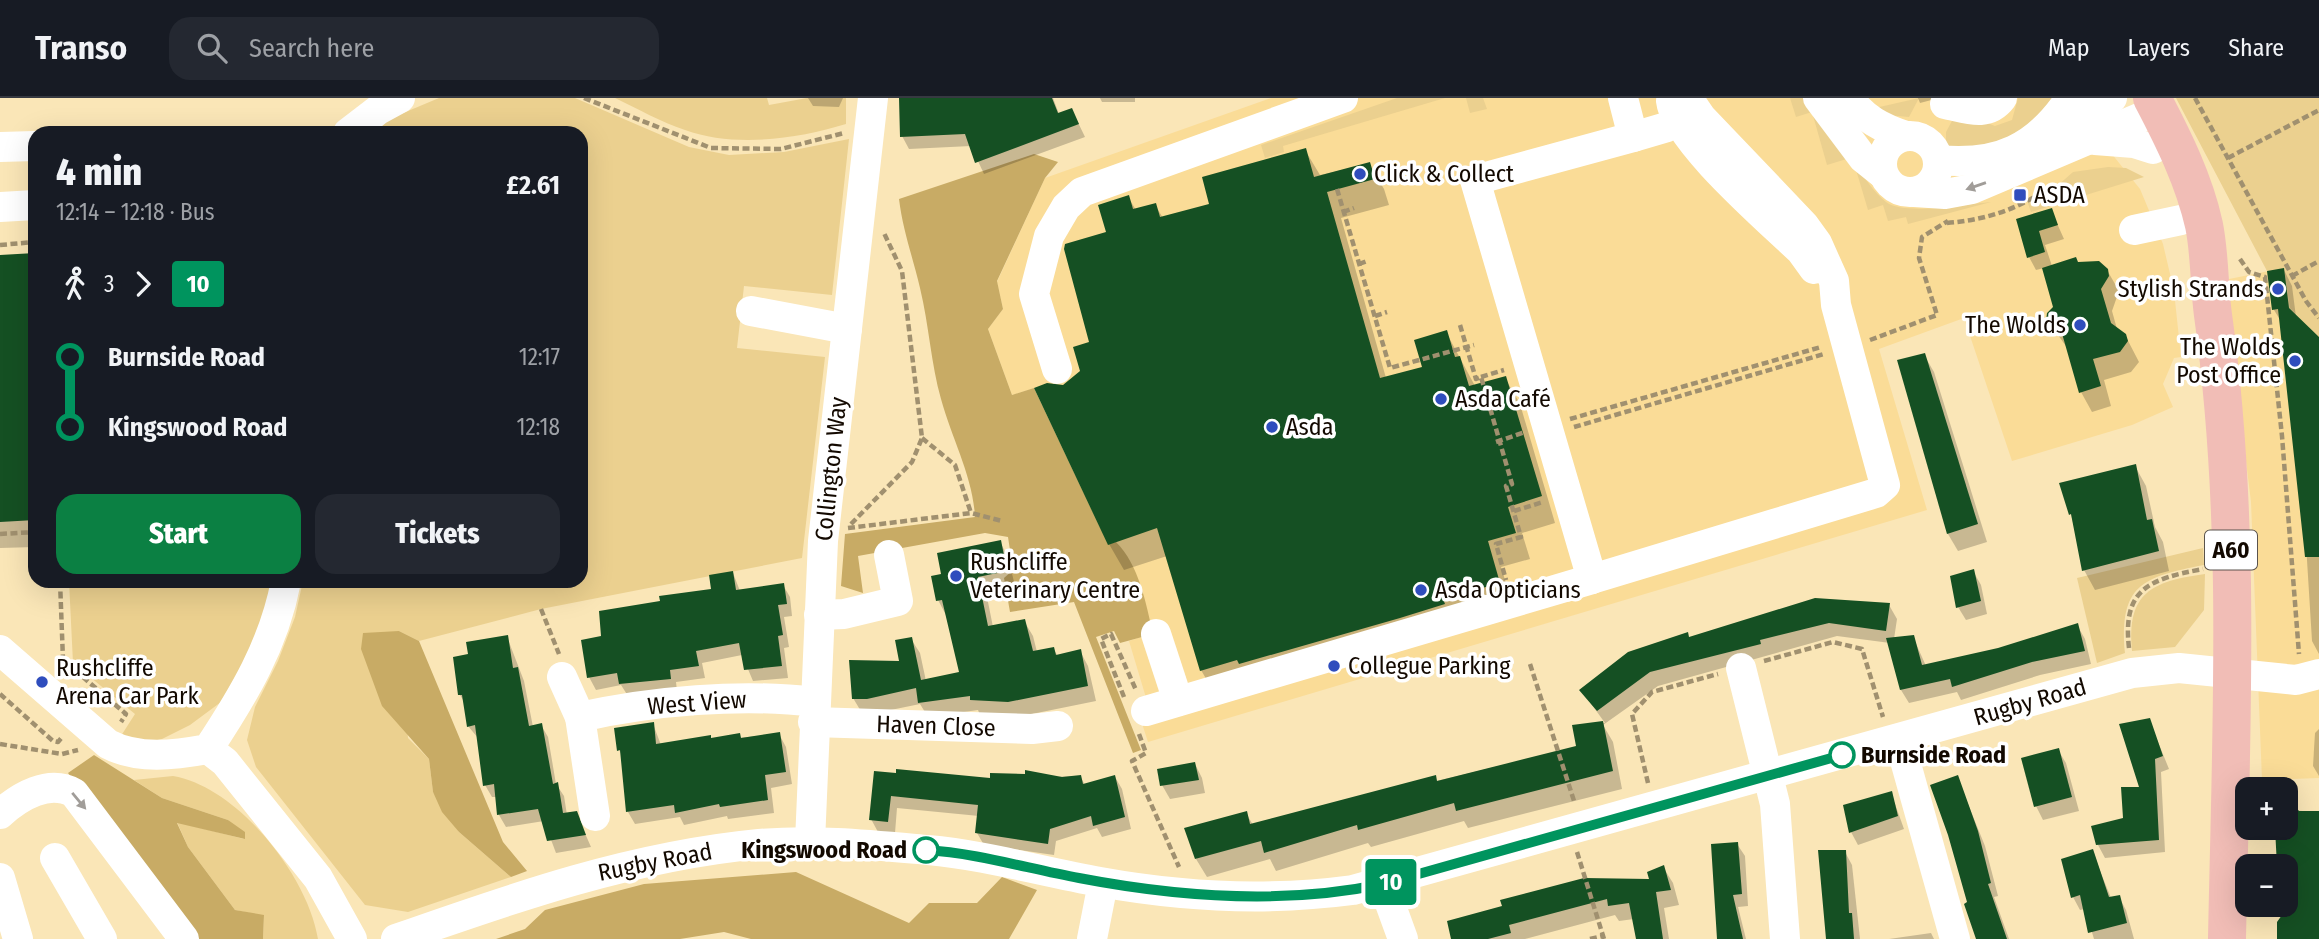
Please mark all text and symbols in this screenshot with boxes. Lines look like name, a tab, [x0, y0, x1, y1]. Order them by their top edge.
search box	[169, 17, 659, 80]
text: Transo	[35, 28, 127, 68]
icon: search	[193, 29, 231, 67]
text: Search here	[249, 33, 374, 64]
text: Map	[2048, 34, 2090, 62]
text: Layers	[2128, 34, 2190, 62]
text: Share	[2228, 34, 2284, 62]
text: 4 min	[56, 149, 142, 195]
place label: Click & Collect	[1374, 160, 1514, 188]
marker: Click & Collect	[1352, 166, 1368, 182]
text: £2.61	[506, 170, 560, 201]
one-way arrow	[1966, 181, 1987, 192]
place label: ASDA	[2034, 181, 2085, 209]
marker: ASDA	[2012, 187, 2028, 203]
text: 12:14 – 12:18 · Bus	[56, 198, 215, 226]
icon: walk	[56, 265, 94, 303]
icon: forward	[124, 265, 162, 303]
text: 3	[104, 270, 114, 298]
text: 10	[186, 270, 210, 298]
place label: Stylish Strands	[2118, 275, 2264, 303]
marker: Stylish Strands	[2270, 281, 2286, 297]
place label: The Wolds	[1965, 311, 2066, 339]
marker: The Wolds	[2072, 317, 2088, 333]
place label: The Wolds Post Office	[2176, 333, 2281, 389]
text: Burnside Road	[108, 342, 265, 373]
text: 12:17	[519, 343, 560, 371]
marker: The Wolds Post Office	[2287, 353, 2303, 369]
place label: Asda Café	[1455, 385, 1551, 413]
marker: Asda Café	[1433, 391, 1449, 407]
street label: Collington Way	[810, 395, 853, 542]
text: Kingswood Road	[108, 412, 288, 443]
text: 12:18	[516, 413, 560, 441]
place label: Asda	[1286, 413, 1334, 441]
marker: Asda	[1264, 419, 1280, 435]
button: Start	[56, 494, 301, 574]
button: Tickets	[315, 494, 560, 574]
road number: A60	[2205, 530, 2257, 570]
place label: Rushcliffe Veterinary Centre	[970, 548, 1140, 604]
marker: Rushcliffe Veterinary Centre	[948, 568, 964, 584]
place label: Asda Opticians	[1435, 576, 1581, 604]
marker: Asda Opticians	[1413, 582, 1429, 598]
place label: Collegue Parking	[1348, 652, 1511, 680]
place label: Rushcliffe Arena Car Park	[56, 654, 199, 710]
marker: Collegue Parking	[1326, 658, 1342, 674]
street label: Rugby Road	[1971, 673, 2089, 731]
marker: Rushcliffe Arena Car Park	[34, 674, 50, 690]
street label: West View	[647, 686, 748, 720]
street label: Haven Close	[876, 710, 996, 742]
place label: Burnside Road	[1861, 741, 2006, 769]
marker: Burnside Road	[1829, 742, 1855, 768]
map controls	[2235, 777, 2298, 917]
button: +	[2235, 777, 2298, 840]
one-way arrow	[71, 793, 86, 810]
place label: Kingswood Road	[741, 836, 907, 864]
street label: Rugby Road	[596, 837, 714, 887]
marker: Kingswood Road	[913, 837, 939, 863]
button: −	[2235, 854, 2298, 917]
line badge: 10	[1360, 859, 1422, 905]
text: 10	[1379, 868, 1403, 896]

